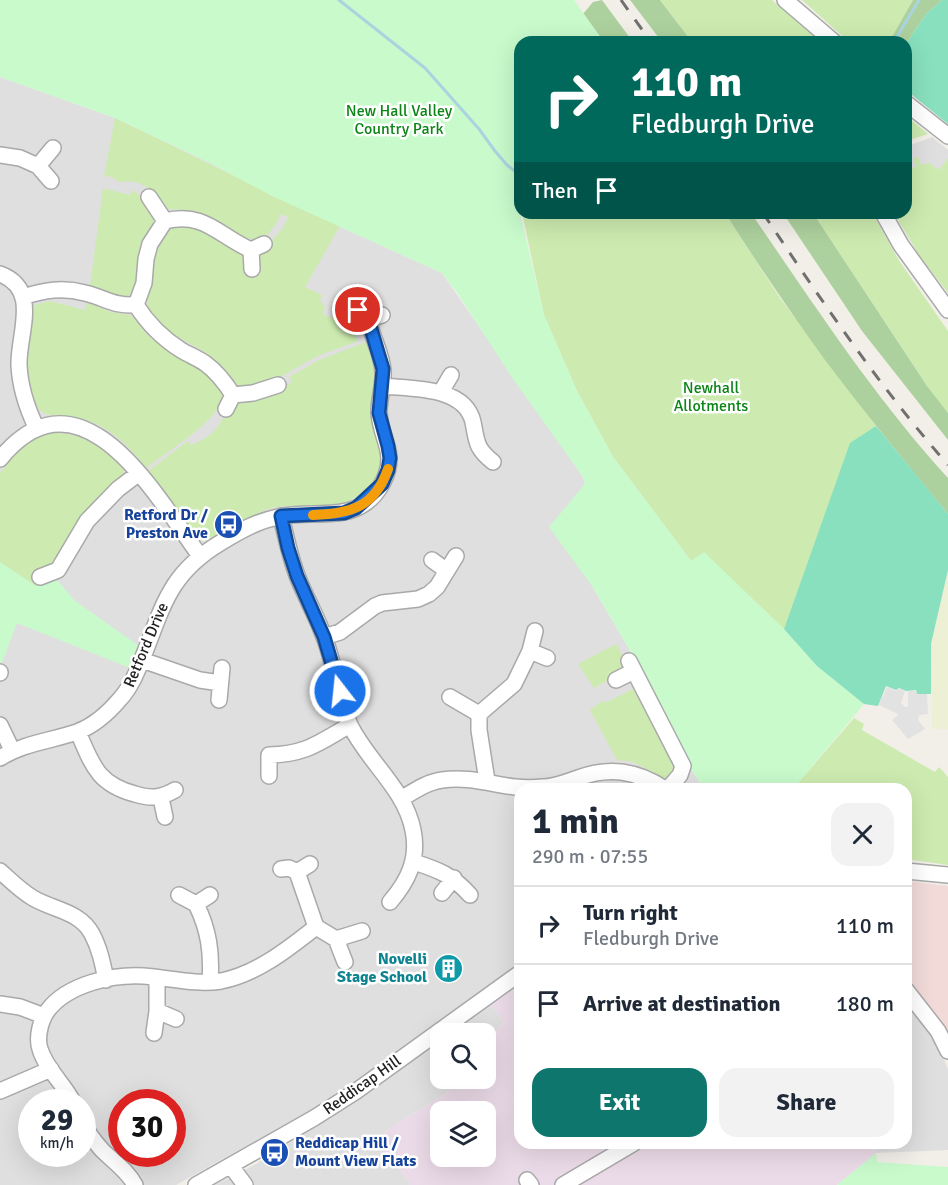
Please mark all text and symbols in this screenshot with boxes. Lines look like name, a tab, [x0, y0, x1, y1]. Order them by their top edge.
text: 110 m	[631, 57, 742, 108]
icon: right	[532, 60, 610, 138]
park label: New Hall Valley Country Park	[346, 101, 453, 139]
text: Fledburgh Drive	[631, 108, 815, 141]
icon: arrive	[590, 174, 623, 207]
text: Then	[532, 177, 578, 204]
pin	[332, 284, 383, 335]
icon: arrive	[341, 293, 374, 326]
park label: Newhall Allotments	[674, 378, 748, 416]
place label: Retford Dr / Preston Ave	[124, 505, 209, 543]
bus stop icon: Retford Dr / Preston Ave	[213, 508, 245, 540]
street label: Retford Drive	[119, 600, 173, 690]
position arrow	[308, 659, 372, 723]
text: 1 min	[532, 799, 619, 844]
button: close	[831, 803, 894, 866]
text: 290 m · 07:55	[532, 844, 648, 869]
text: Turn right	[583, 899, 678, 926]
icon: right	[532, 909, 565, 942]
text: 110 m	[836, 912, 894, 939]
text: Fledburgh Drive	[583, 926, 719, 951]
place label: Novelli Stage School	[337, 949, 427, 987]
building icon: Novelli Stage School	[432, 952, 464, 984]
icon: arrive	[532, 987, 565, 1020]
text: Arrive at destination	[583, 990, 780, 1017]
text: 180 m	[836, 990, 894, 1017]
map controls	[430, 1023, 496, 1167]
button: search	[430, 1023, 496, 1089]
street label: Reddicap Hill	[319, 1051, 405, 1119]
button: Exit	[532, 1068, 707, 1137]
button: Share	[719, 1068, 894, 1137]
speed limit sign: 30	[108, 1089, 186, 1167]
button: layers	[430, 1101, 496, 1167]
text: 29	[41, 1102, 73, 1139]
place label: Reddicap Hill / Mount View Flats	[295, 1133, 416, 1171]
text: km/h	[40, 1134, 74, 1152]
bus stop icon: Reddicap Hill / Mount View Flats	[258, 1136, 290, 1168]

